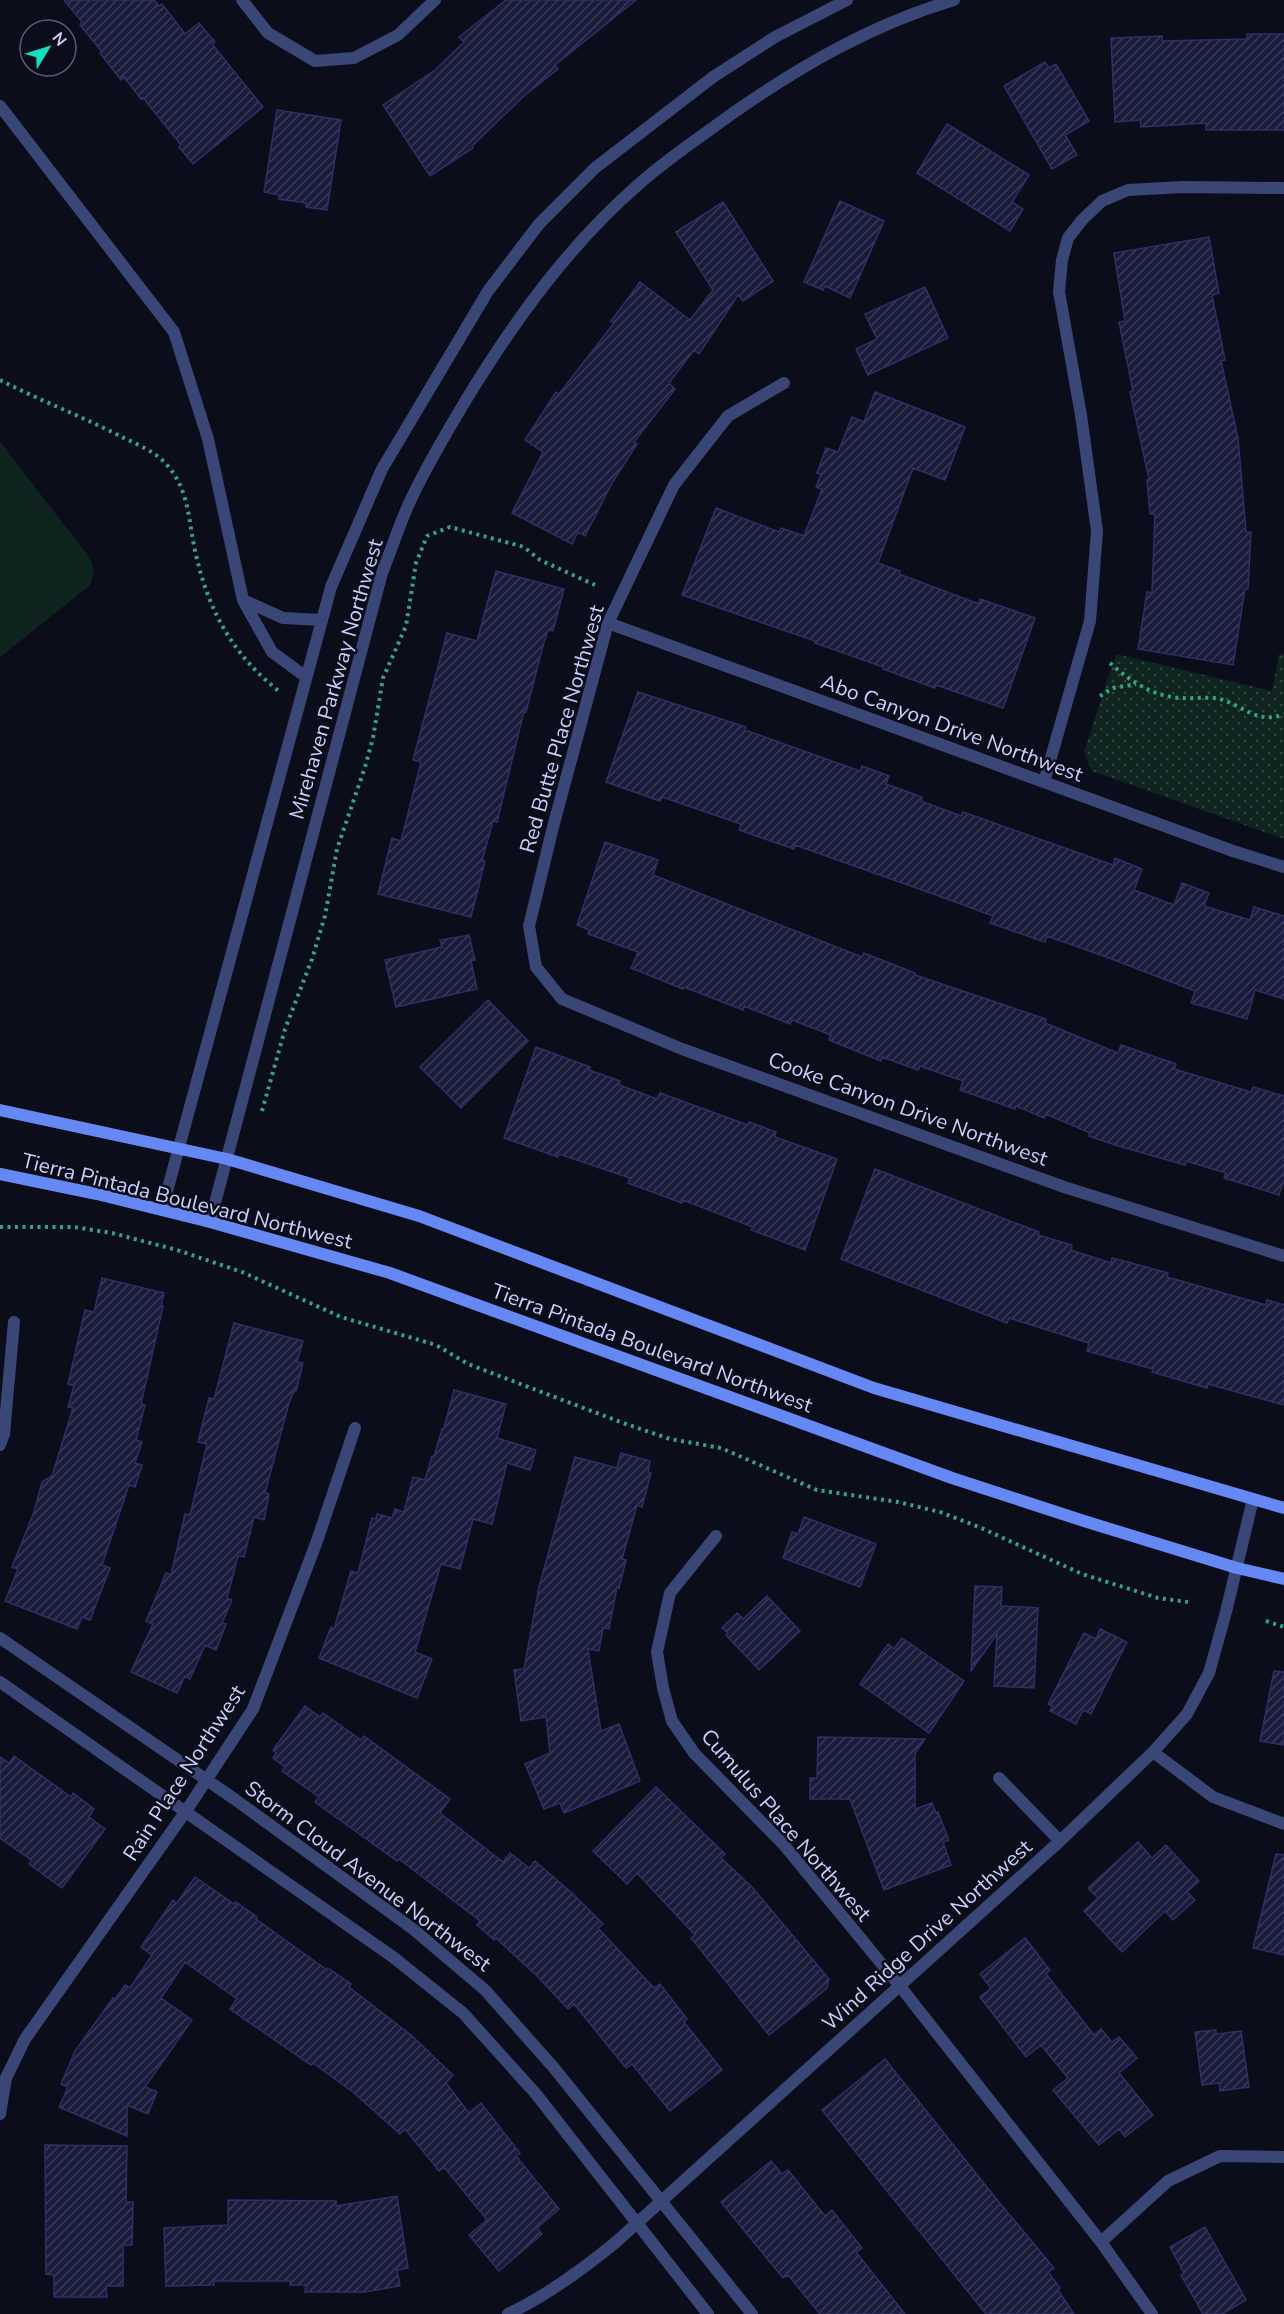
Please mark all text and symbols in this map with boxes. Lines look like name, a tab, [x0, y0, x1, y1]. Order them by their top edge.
north arrow	[18, 18, 78, 78]
text: N	[47, 28, 71, 51]
street label: Mirehaven Parkway Northwest	[283, 535, 390, 822]
street label: Red Butte Place Northwest	[513, 601, 611, 856]
street label: Abo Canyon Drive Northwest	[817, 668, 1087, 789]
street label: Cooke Canyon Drive Northwest	[764, 1045, 1052, 1173]
street label: Tierra Pintada Boulevard Northwest	[19, 1146, 356, 1256]
street label: Tierra Pintada Boulevard Northwest	[488, 1277, 817, 1419]
street label: Rain Place Northwest	[117, 1679, 252, 1866]
street label: Cumulus Place Northwest	[695, 1723, 878, 1928]
street label: Storm Cloud Avenue Northwest	[239, 1774, 497, 1978]
street label: Wind Ridge Drive Northwest	[816, 1833, 1038, 2037]

